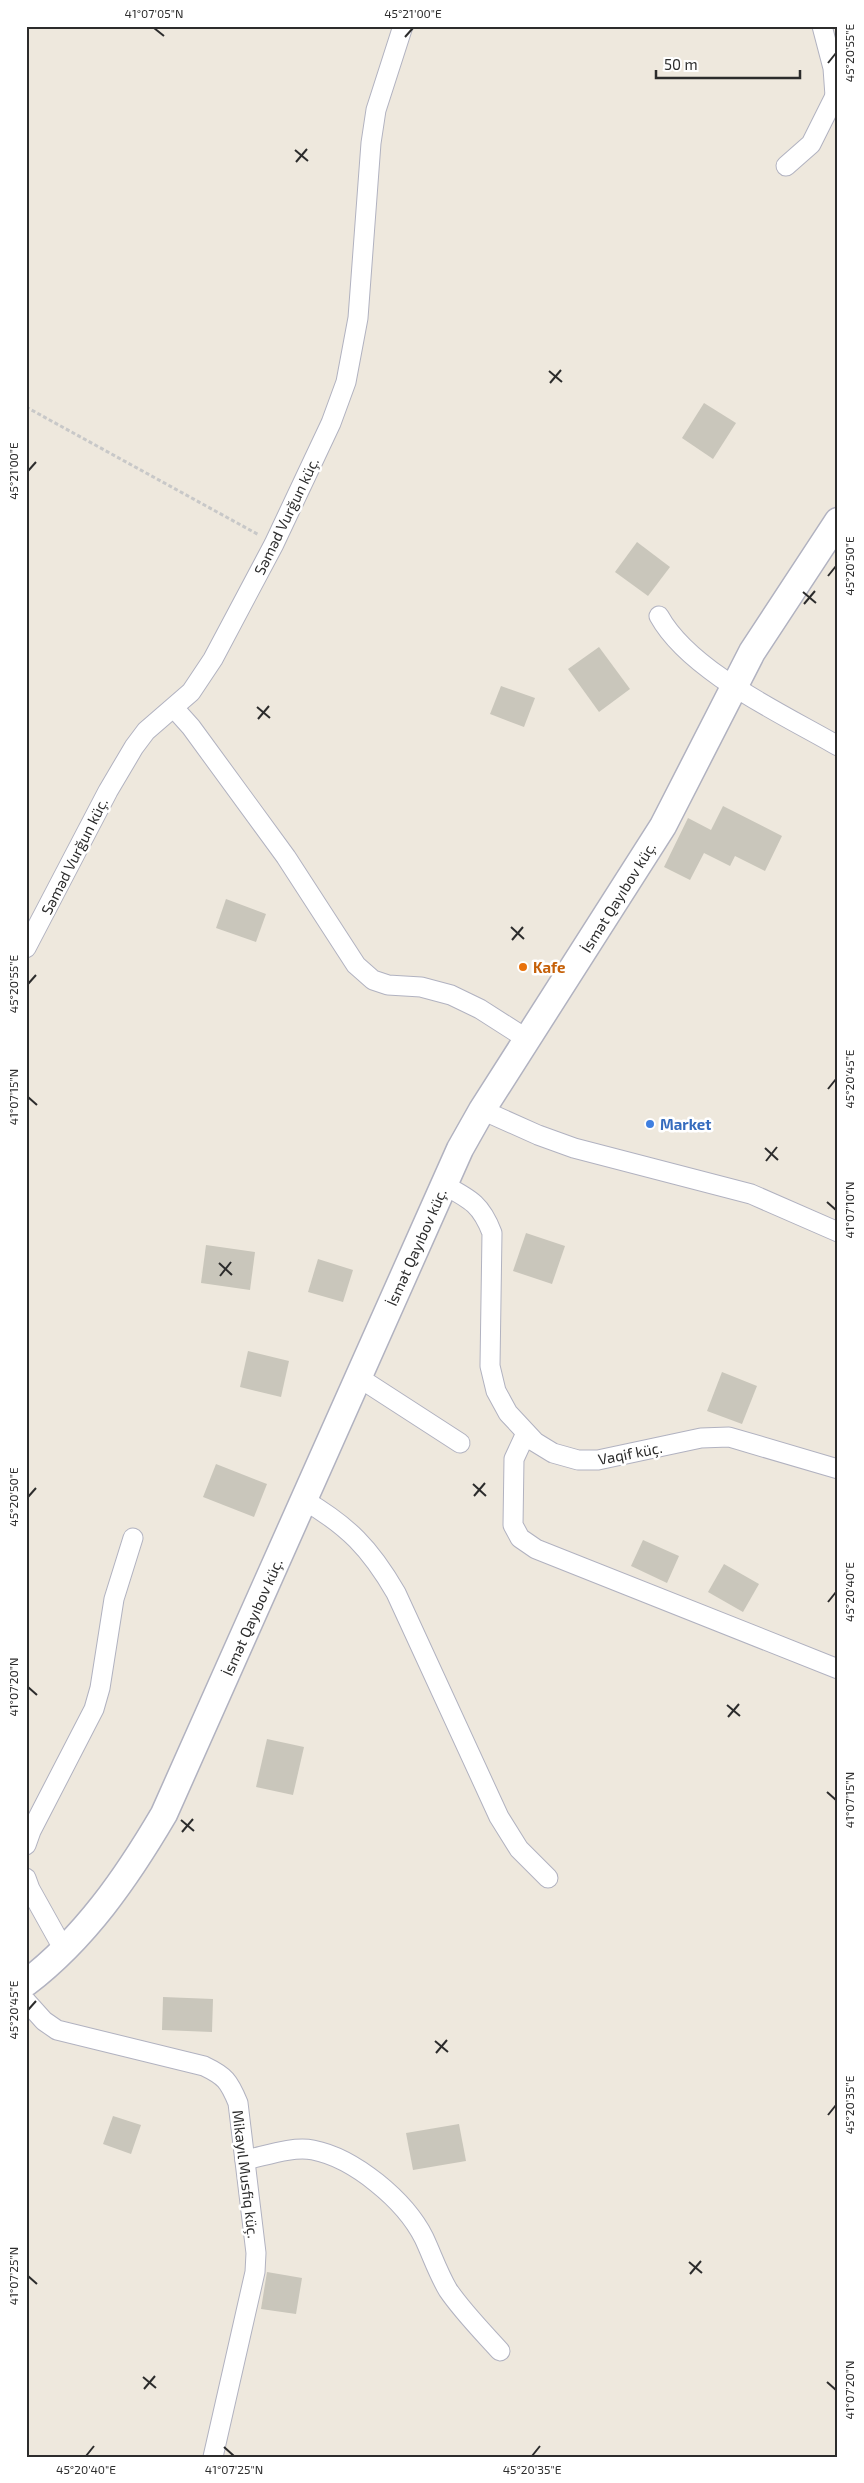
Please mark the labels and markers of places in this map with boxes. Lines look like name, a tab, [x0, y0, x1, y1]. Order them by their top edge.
place label: Kafe	[533, 958, 566, 976]
marker: Kafe	[517, 961, 529, 973]
place label: Market	[660, 1115, 711, 1133]
marker: Market	[644, 1118, 656, 1130]

